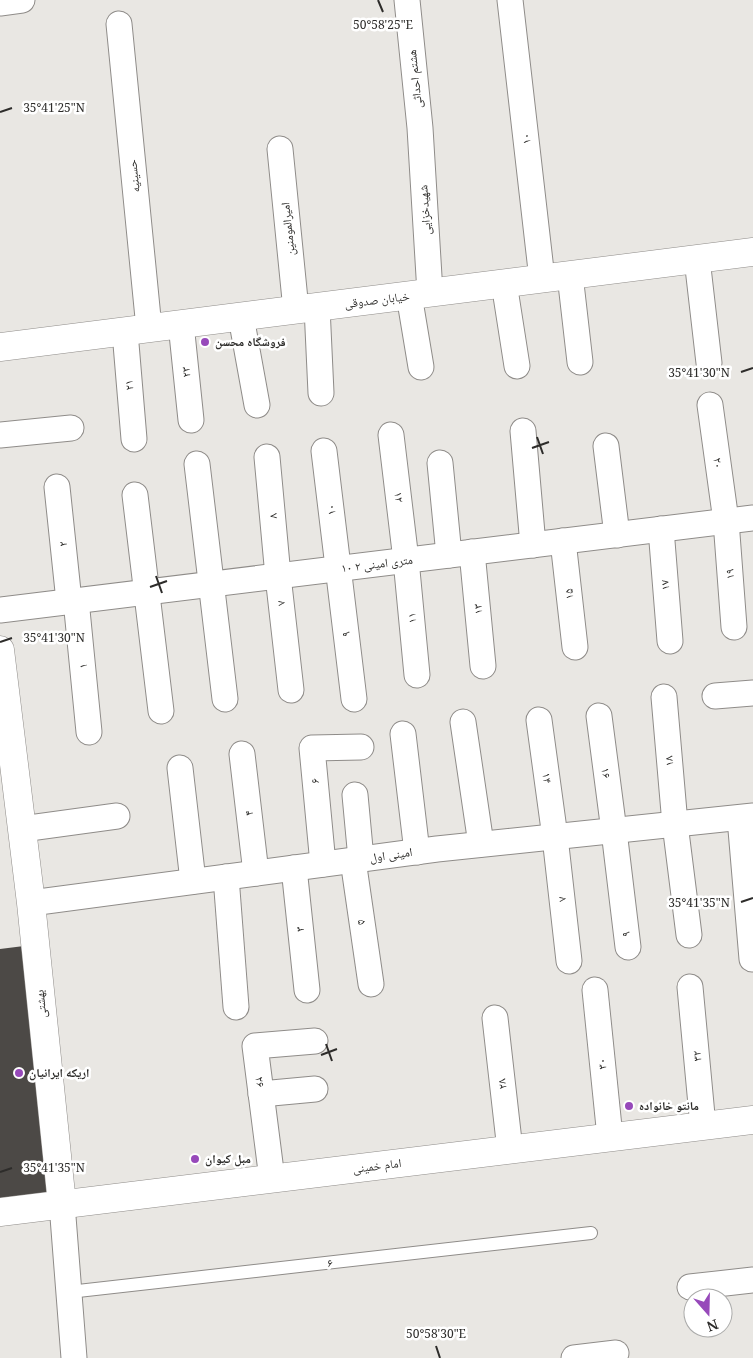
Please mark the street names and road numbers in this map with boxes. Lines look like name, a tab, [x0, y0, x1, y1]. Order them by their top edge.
street label: هشتم احداثی	[403, 49, 426, 109]
street label: ۱۰	[516, 133, 535, 145]
street label: حسینیه	[123, 158, 144, 193]
street label: شهیدخزایی	[414, 184, 435, 236]
street label: امیرالمومنین	[276, 201, 299, 257]
street label: خیابان صدوقی	[343, 287, 411, 312]
street label: ۲۳	[176, 366, 195, 378]
street label: ۲۱	[120, 379, 137, 391]
street label: ۲۰	[709, 456, 728, 469]
street label: ۱۲	[390, 491, 409, 503]
street label: ۱۰	[321, 504, 340, 516]
street label: ۸	[264, 512, 281, 519]
street label: ۲	[54, 540, 71, 548]
street label: ۱۰ متری امینی ۲	[340, 551, 414, 576]
street label: ۱۹	[721, 568, 738, 580]
street label: ۱۷	[656, 578, 673, 591]
street label: ۱۵	[559, 588, 578, 600]
street label: ۷	[272, 599, 289, 607]
street label: ۱۳	[468, 603, 487, 615]
street label: ۱۱	[402, 612, 421, 624]
street label: ۹	[337, 630, 354, 638]
street label: ۱	[74, 663, 91, 669]
street label: ۱۸	[660, 754, 677, 767]
street label: ۱۶	[597, 766, 616, 779]
street label: ۱۴	[538, 771, 557, 784]
street label: ۶	[306, 778, 323, 784]
street label: ۴	[240, 809, 257, 817]
street label: امینی اول	[368, 843, 414, 866]
street label: ۷	[553, 895, 570, 903]
street label: ۵	[354, 918, 371, 926]
street label: ۳	[291, 925, 308, 933]
street label: ۹	[617, 930, 634, 938]
street label: بهشتی	[31, 989, 50, 1019]
street label: ۳۲	[688, 1050, 705, 1062]
street label: ۳۰	[592, 1058, 611, 1070]
street label: ۲۶	[251, 1075, 270, 1088]
street label: ۲۸	[492, 1077, 511, 1090]
street label: امام خمینی	[352, 1154, 402, 1177]
street label: ۶	[326, 1254, 334, 1271]

